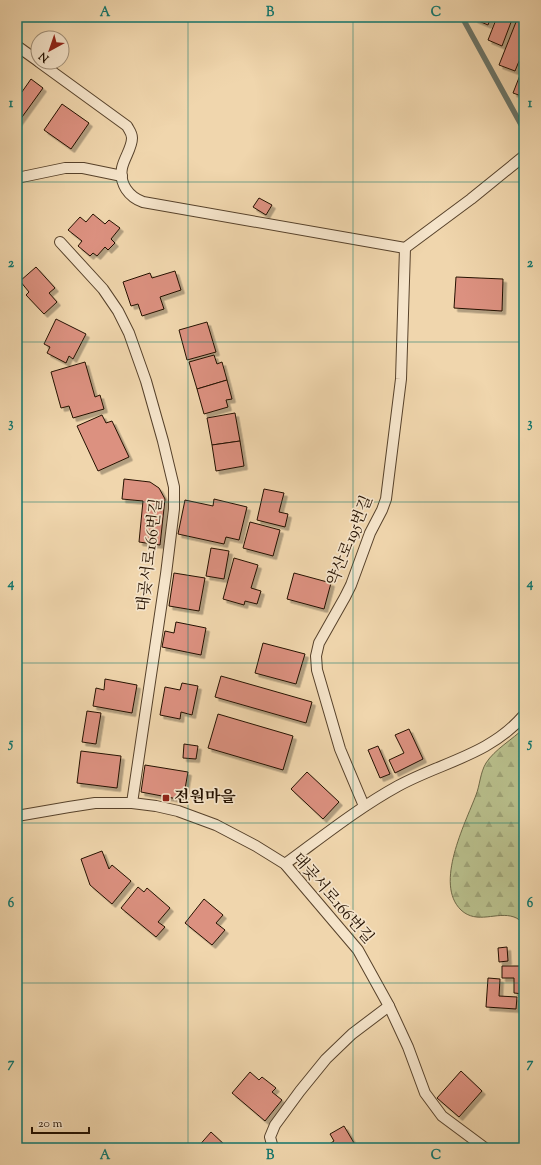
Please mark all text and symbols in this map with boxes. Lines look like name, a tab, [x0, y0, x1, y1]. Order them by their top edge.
text: A	[100, 4, 111, 22]
text: B	[266, 4, 275, 22]
text: C	[431, 4, 441, 22]
north arrow	[30, 30, 70, 70]
text: N	[36, 48, 53, 66]
text: 1	[9, 95, 14, 113]
text: 1	[528, 95, 533, 113]
text: 2	[8, 255, 15, 273]
text: 2	[527, 255, 534, 273]
text: 3	[8, 415, 14, 433]
text: 3	[527, 415, 533, 433]
street label: 약산로195번길	[322, 492, 380, 590]
street label: 대곶서로166번길	[133, 497, 169, 613]
text: 4	[7, 575, 15, 593]
text: 4	[526, 575, 534, 593]
text: 5	[8, 735, 14, 753]
text: 5	[527, 735, 533, 753]
place label: 전원마을	[174, 787, 236, 810]
marker: 전원마을	[161, 793, 171, 803]
street label: 대곶서로166번길	[286, 848, 378, 950]
text: 6	[8, 895, 15, 913]
text: 6	[527, 895, 534, 913]
text: 7	[8, 1055, 15, 1073]
text: 7	[527, 1055, 534, 1073]
scale bar	[32, 1109, 89, 1135]
text: 20 m	[38, 1115, 63, 1133]
text: A	[100, 1147, 111, 1165]
text: B	[266, 1147, 275, 1165]
text: C	[431, 1147, 441, 1165]

